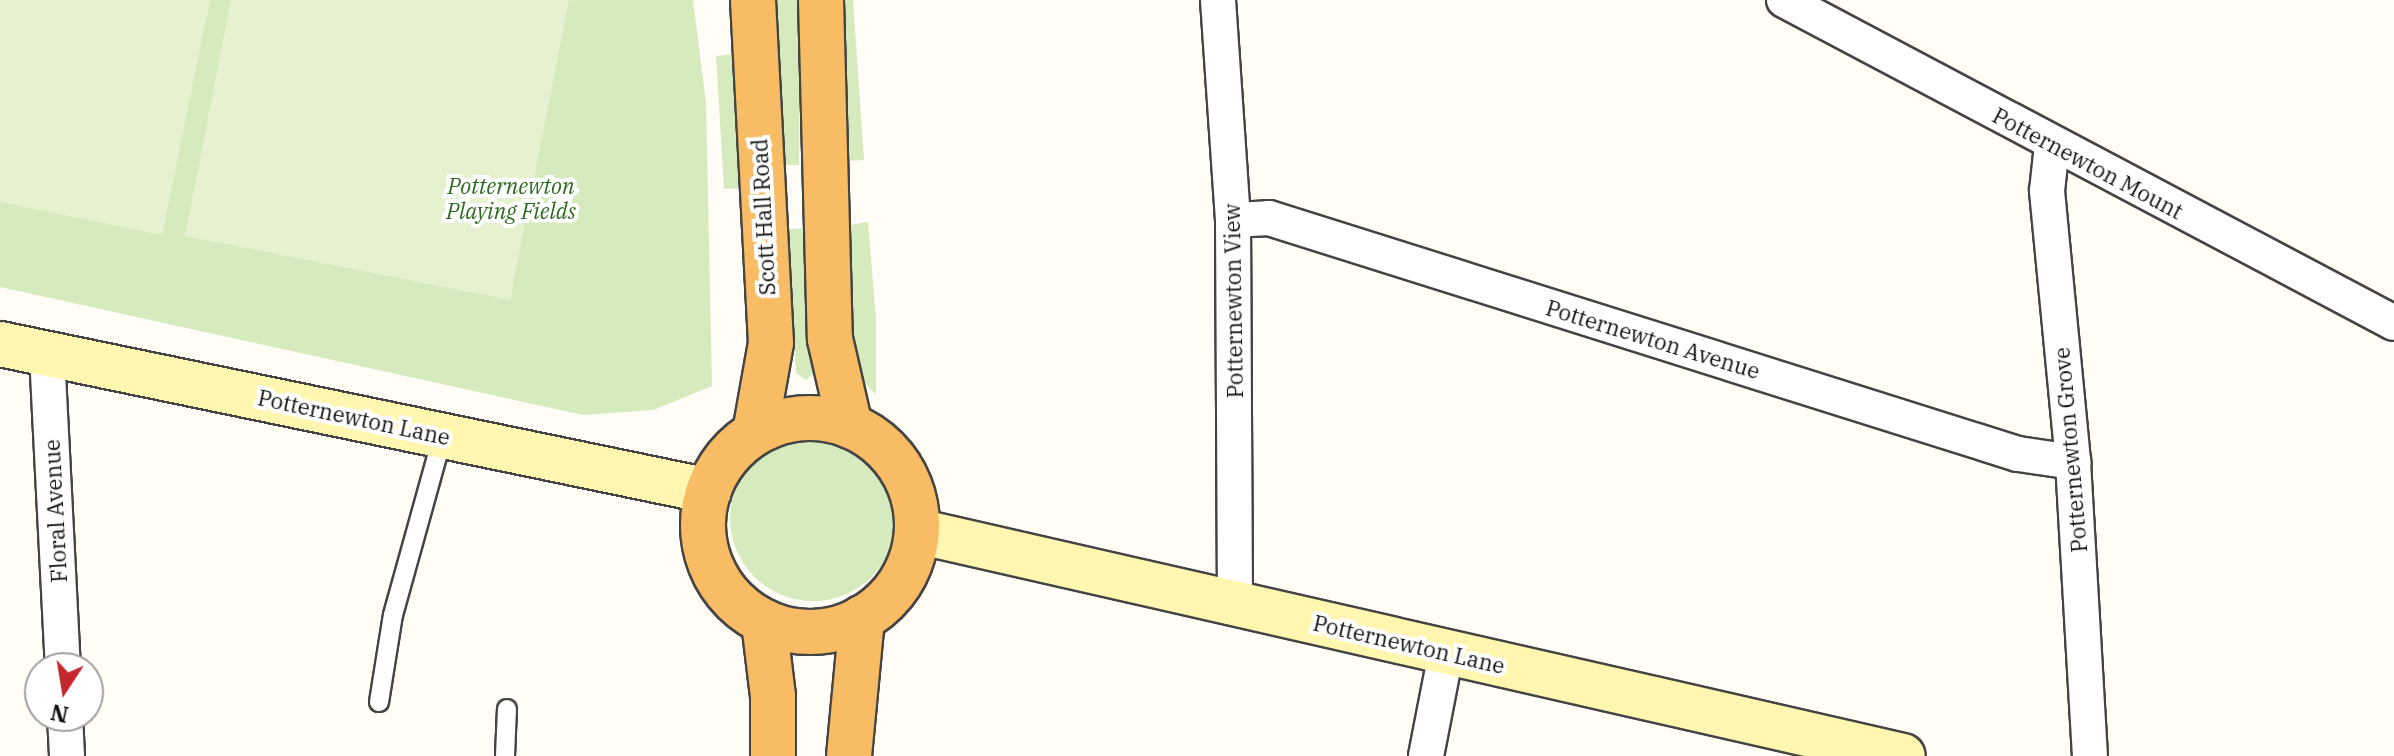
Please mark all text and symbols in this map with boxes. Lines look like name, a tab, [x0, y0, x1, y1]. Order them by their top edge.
street label: Potternewton Mount	[1988, 102, 2188, 224]
street label: Scott Hall Road	[746, 138, 780, 296]
park label: Potternewton Playing Fields	[446, 172, 576, 224]
street label: Potternewton View	[1218, 203, 1248, 399]
street label: Potternewton Avenue	[1543, 294, 1763, 384]
street label: Potternewton Grove	[2048, 346, 2092, 554]
street label: Potternewton Lane	[256, 384, 452, 450]
street label: Floral Avenue	[38, 439, 72, 583]
street label: Potternewton Lane	[1311, 609, 1507, 679]
north arrow	[24, 652, 104, 732]
text: N	[48, 698, 71, 730]

